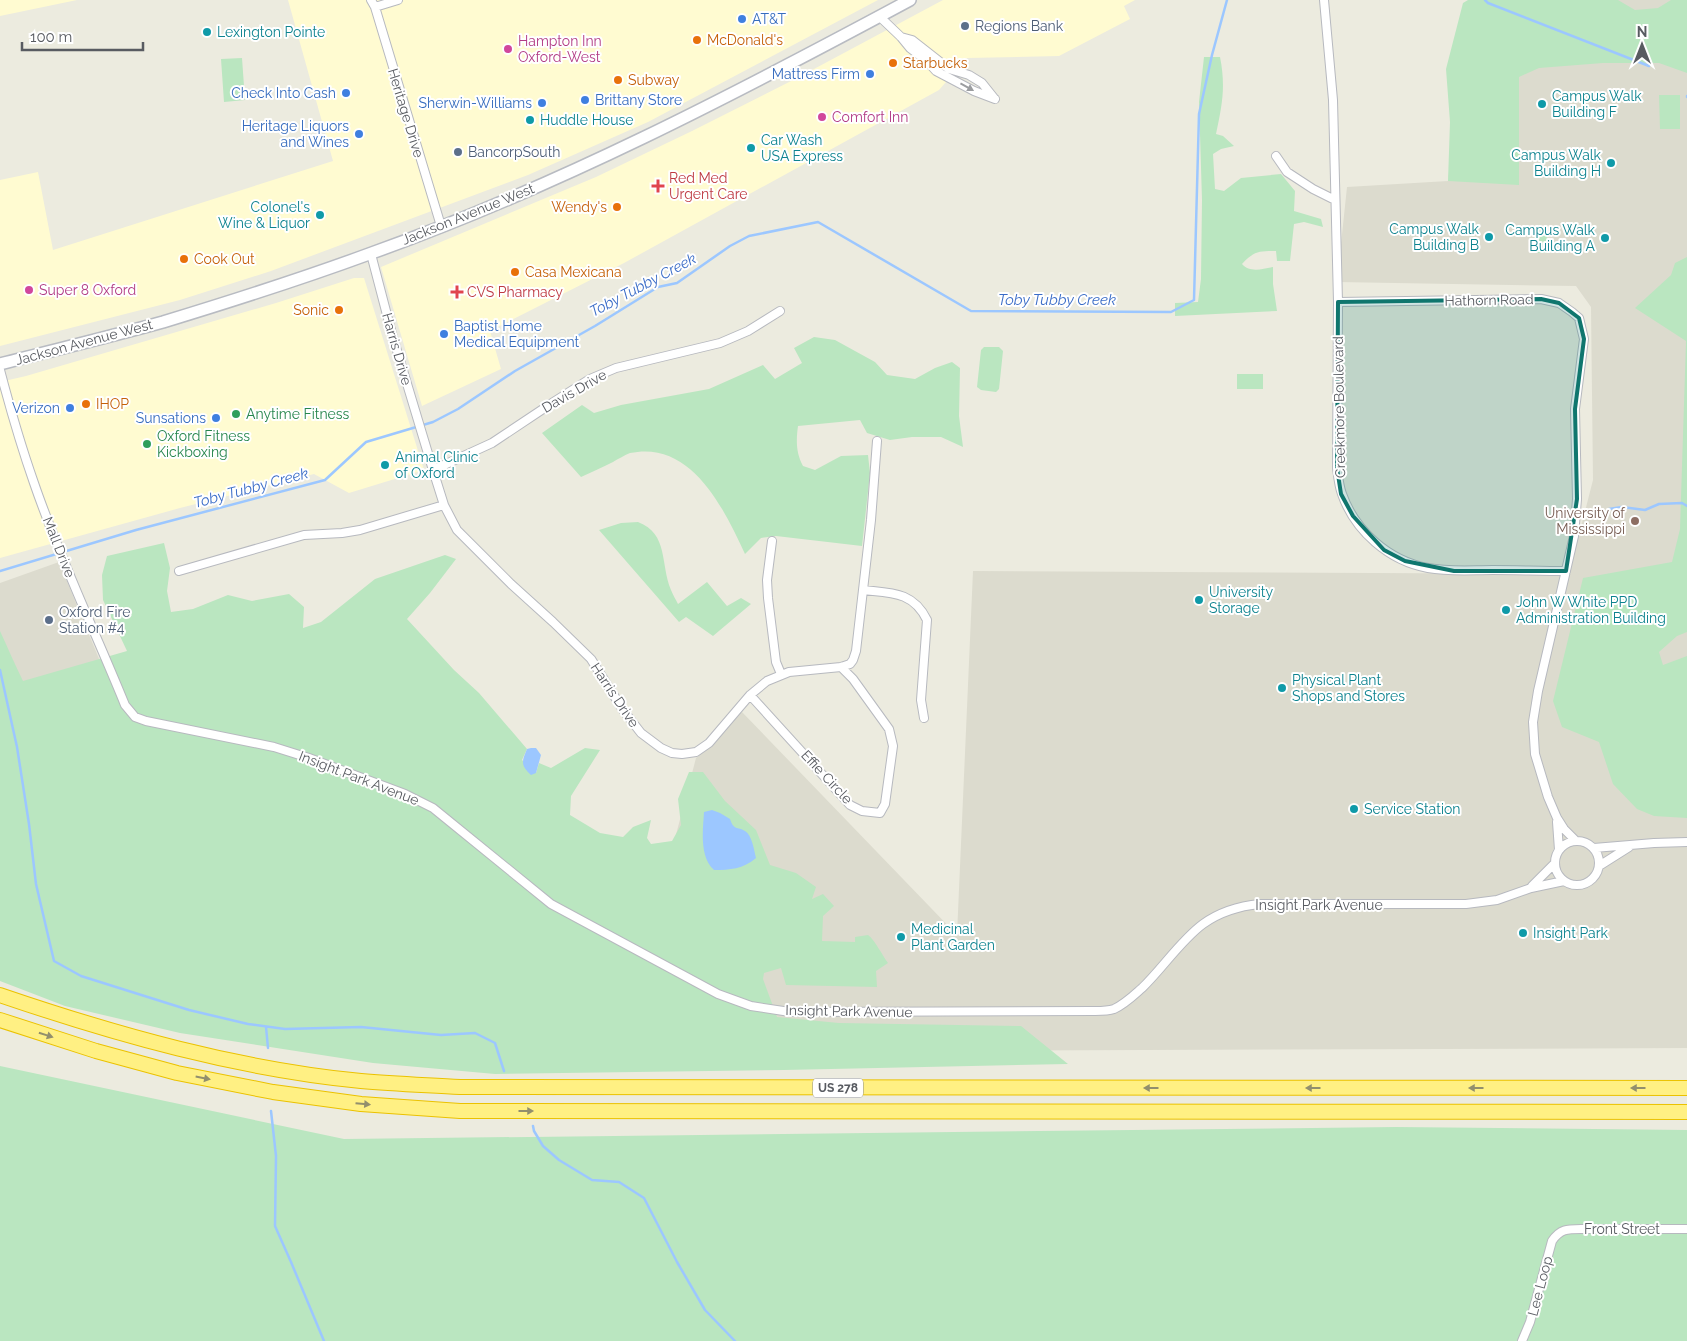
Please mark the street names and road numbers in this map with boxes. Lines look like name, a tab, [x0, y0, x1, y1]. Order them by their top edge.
street label: Heritage Drive	[385, 66, 427, 160]
street label: Jackson Avenue West	[399, 180, 537, 248]
street label: Hathorn Road	[1444, 291, 1534, 309]
street label: Harris Drive	[379, 311, 415, 387]
street label: Jackson Avenue West	[14, 316, 155, 368]
street label: Creekmore Boulevard	[1330, 336, 1348, 478]
street label: Davis Drive	[539, 366, 609, 416]
street label: Mall Drive	[40, 514, 78, 580]
street label: Harris Drive	[588, 660, 642, 730]
street label: Effie Circle	[798, 747, 856, 807]
street label: Insight Park Avenue	[297, 748, 421, 808]
street label: Insight Park Avenue	[1255, 897, 1383, 913]
street label: Insight Park Avenue	[785, 1002, 913, 1020]
road number: US 278	[813, 1078, 863, 1098]
street label: Front Street	[1584, 1221, 1660, 1237]
street label: Lee Loop	[1524, 1254, 1556, 1318]

